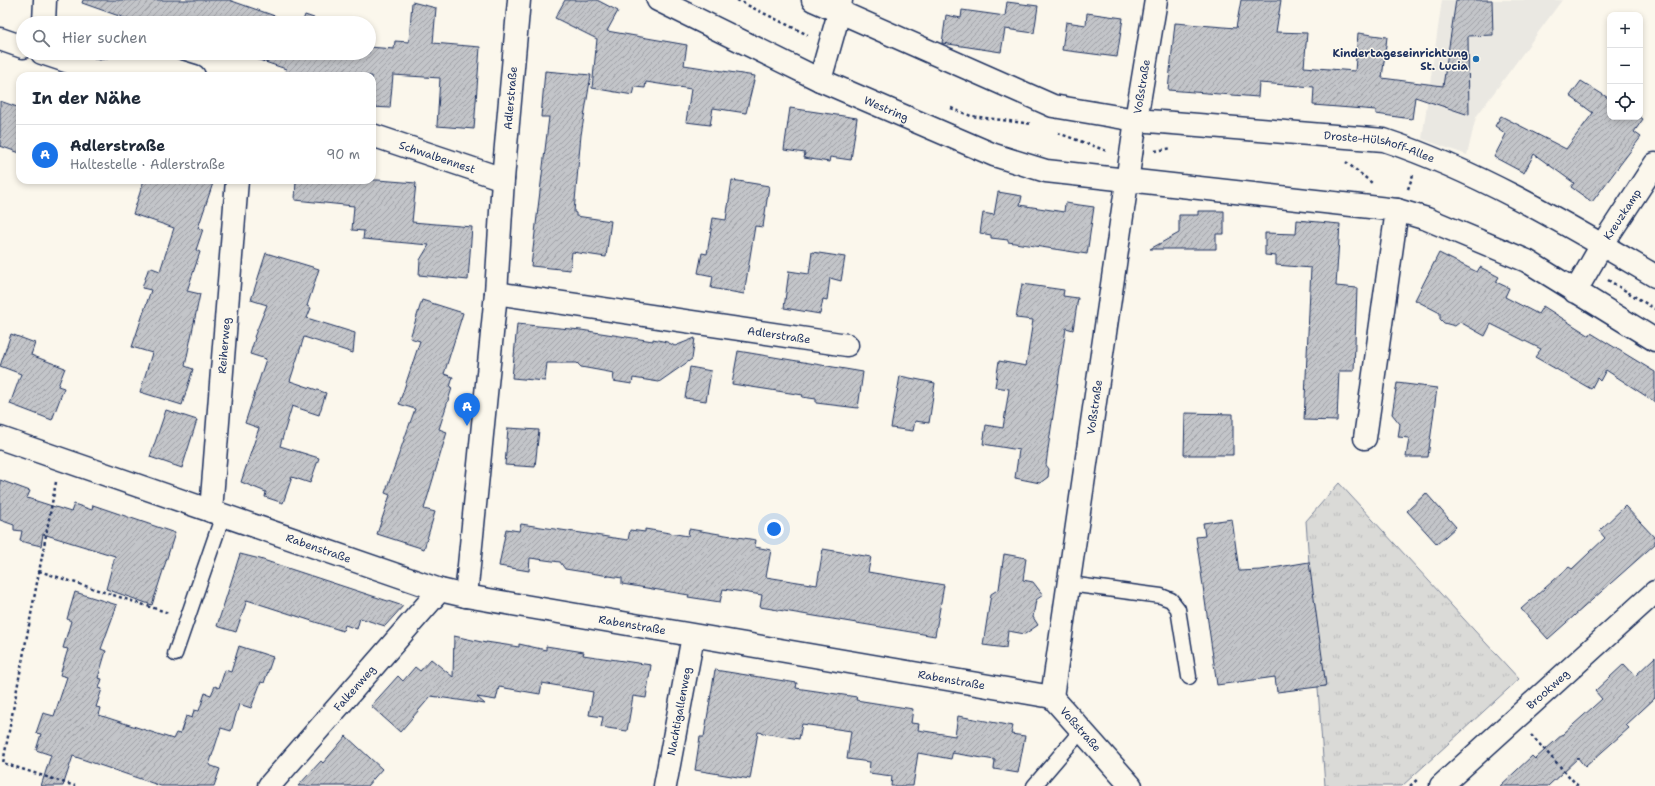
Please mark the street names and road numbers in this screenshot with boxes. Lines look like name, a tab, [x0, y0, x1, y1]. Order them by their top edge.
street label: Voßstraße	[1130, 58, 1154, 115]
street label: Adlerstraße	[500, 66, 521, 130]
street label: Westring	[862, 93, 911, 125]
street label: Droste-Hülshoff-Allee	[1323, 128, 1437, 166]
street label: Schwalbennest	[397, 138, 478, 177]
street label: Kreuzkamp	[1600, 186, 1645, 243]
street label: Reiherweg	[215, 317, 234, 374]
street label: Adlerstraße	[746, 323, 811, 347]
street label: Voßstraße	[1083, 379, 1106, 436]
street label: Rabenstraße	[284, 530, 353, 567]
street label: Rabenstraße	[597, 612, 667, 638]
street label: Falkenweg	[331, 662, 379, 715]
street label: Nachtigallenweg	[664, 666, 695, 757]
street label: Brookweg	[1523, 666, 1573, 713]
street label: Rabenstraße	[917, 667, 986, 693]
street label: Voßstraße	[1056, 704, 1104, 755]

